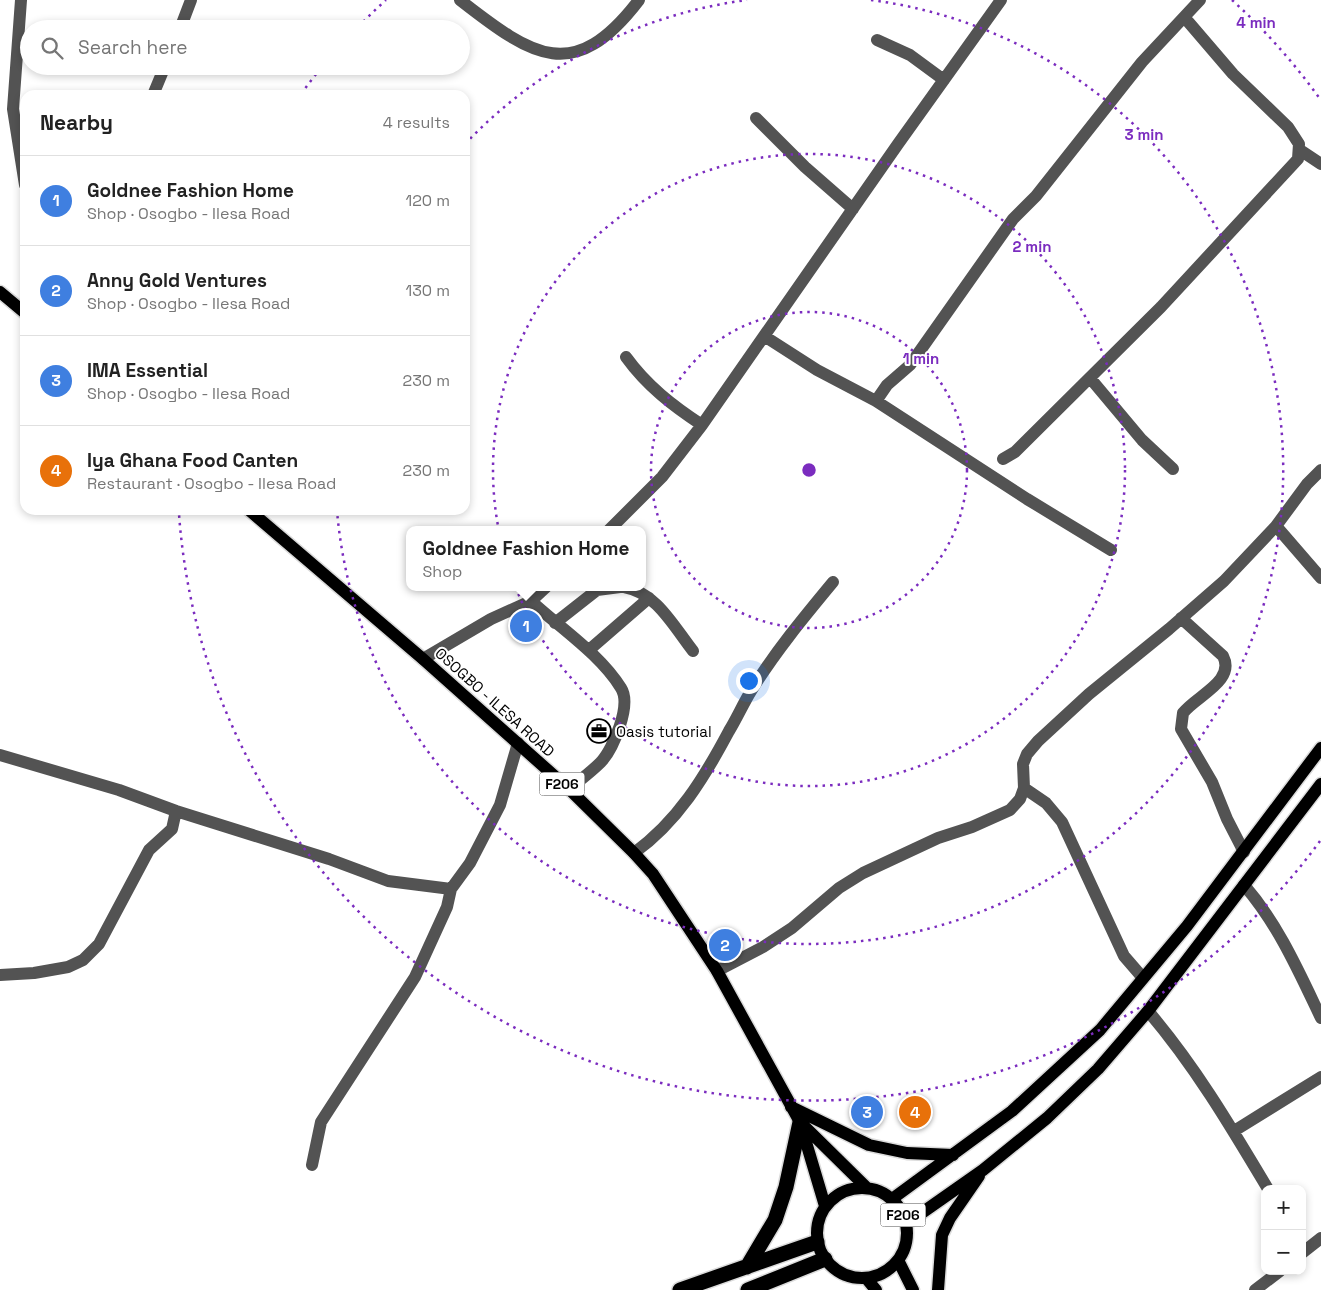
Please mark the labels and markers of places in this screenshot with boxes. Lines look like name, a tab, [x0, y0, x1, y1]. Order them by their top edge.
centre of rings	[800, 461, 818, 479]
pin: 1	[510, 607, 542, 645]
office icon: Oasis tutorial	[586, 718, 612, 744]
place label: Oasis tutorial	[616, 722, 712, 741]
pin: 2	[709, 926, 741, 964]
pin: 3	[851, 1093, 883, 1131]
pin: 4	[899, 1093, 931, 1131]

